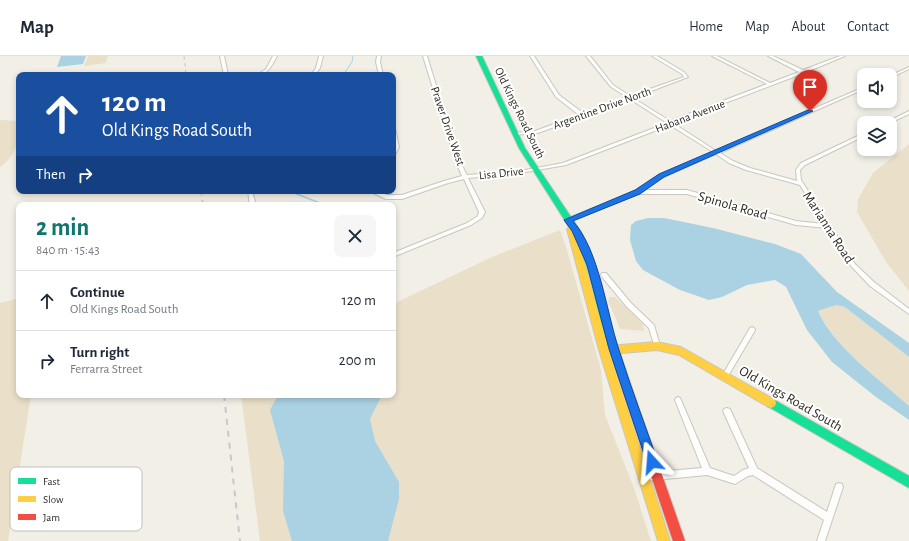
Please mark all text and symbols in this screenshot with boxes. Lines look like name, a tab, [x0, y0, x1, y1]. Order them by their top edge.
text: Map	[20, 18, 54, 37]
text: Home	[689, 20, 723, 34]
text: Map	[745, 20, 769, 34]
text: About	[791, 20, 825, 34]
text: Contact	[847, 20, 889, 34]
street label: Old Kings Road South	[493, 65, 547, 161]
map controls	[857, 68, 897, 156]
button: sound	[857, 68, 897, 108]
pin	[793, 70, 827, 111]
icon: arrive	[799, 76, 821, 98]
street label: Praver Drive West	[429, 85, 467, 167]
street label: Argentine Drive North	[551, 85, 653, 131]
icon: ahead	[36, 88, 88, 140]
text: 120 m	[102, 89, 167, 117]
street label: Habana Avenue	[653, 97, 727, 135]
button: layers	[857, 116, 897, 156]
text: Old Kings Road South	[102, 122, 252, 140]
icon: right	[74, 164, 96, 186]
street label: Lisa Drive	[478, 165, 524, 181]
text: Then	[36, 167, 66, 182]
street label: Spinola Road	[697, 189, 769, 223]
street label: Marianna Road	[800, 189, 856, 266]
button: close	[334, 215, 376, 257]
text: 2 min	[36, 216, 89, 240]
text: 840 m · 15:43	[36, 244, 100, 257]
text: Continue	[70, 285, 125, 300]
icon: ahead	[36, 290, 58, 312]
text: 120 m	[342, 293, 376, 308]
text: Old Kings Road South	[70, 303, 178, 316]
text: Turn right	[70, 345, 129, 360]
icon: right	[36, 350, 58, 372]
text: 200 m	[339, 353, 376, 368]
text: Ferrarra Street	[70, 363, 142, 376]
street label: Old Kings Road South	[736, 364, 845, 434]
position arrow	[631, 441, 673, 483]
legend	[10, 467, 142, 531]
text: Fast	[43, 476, 61, 487]
text: Slow	[43, 494, 64, 505]
text: Jam	[43, 512, 60, 523]

